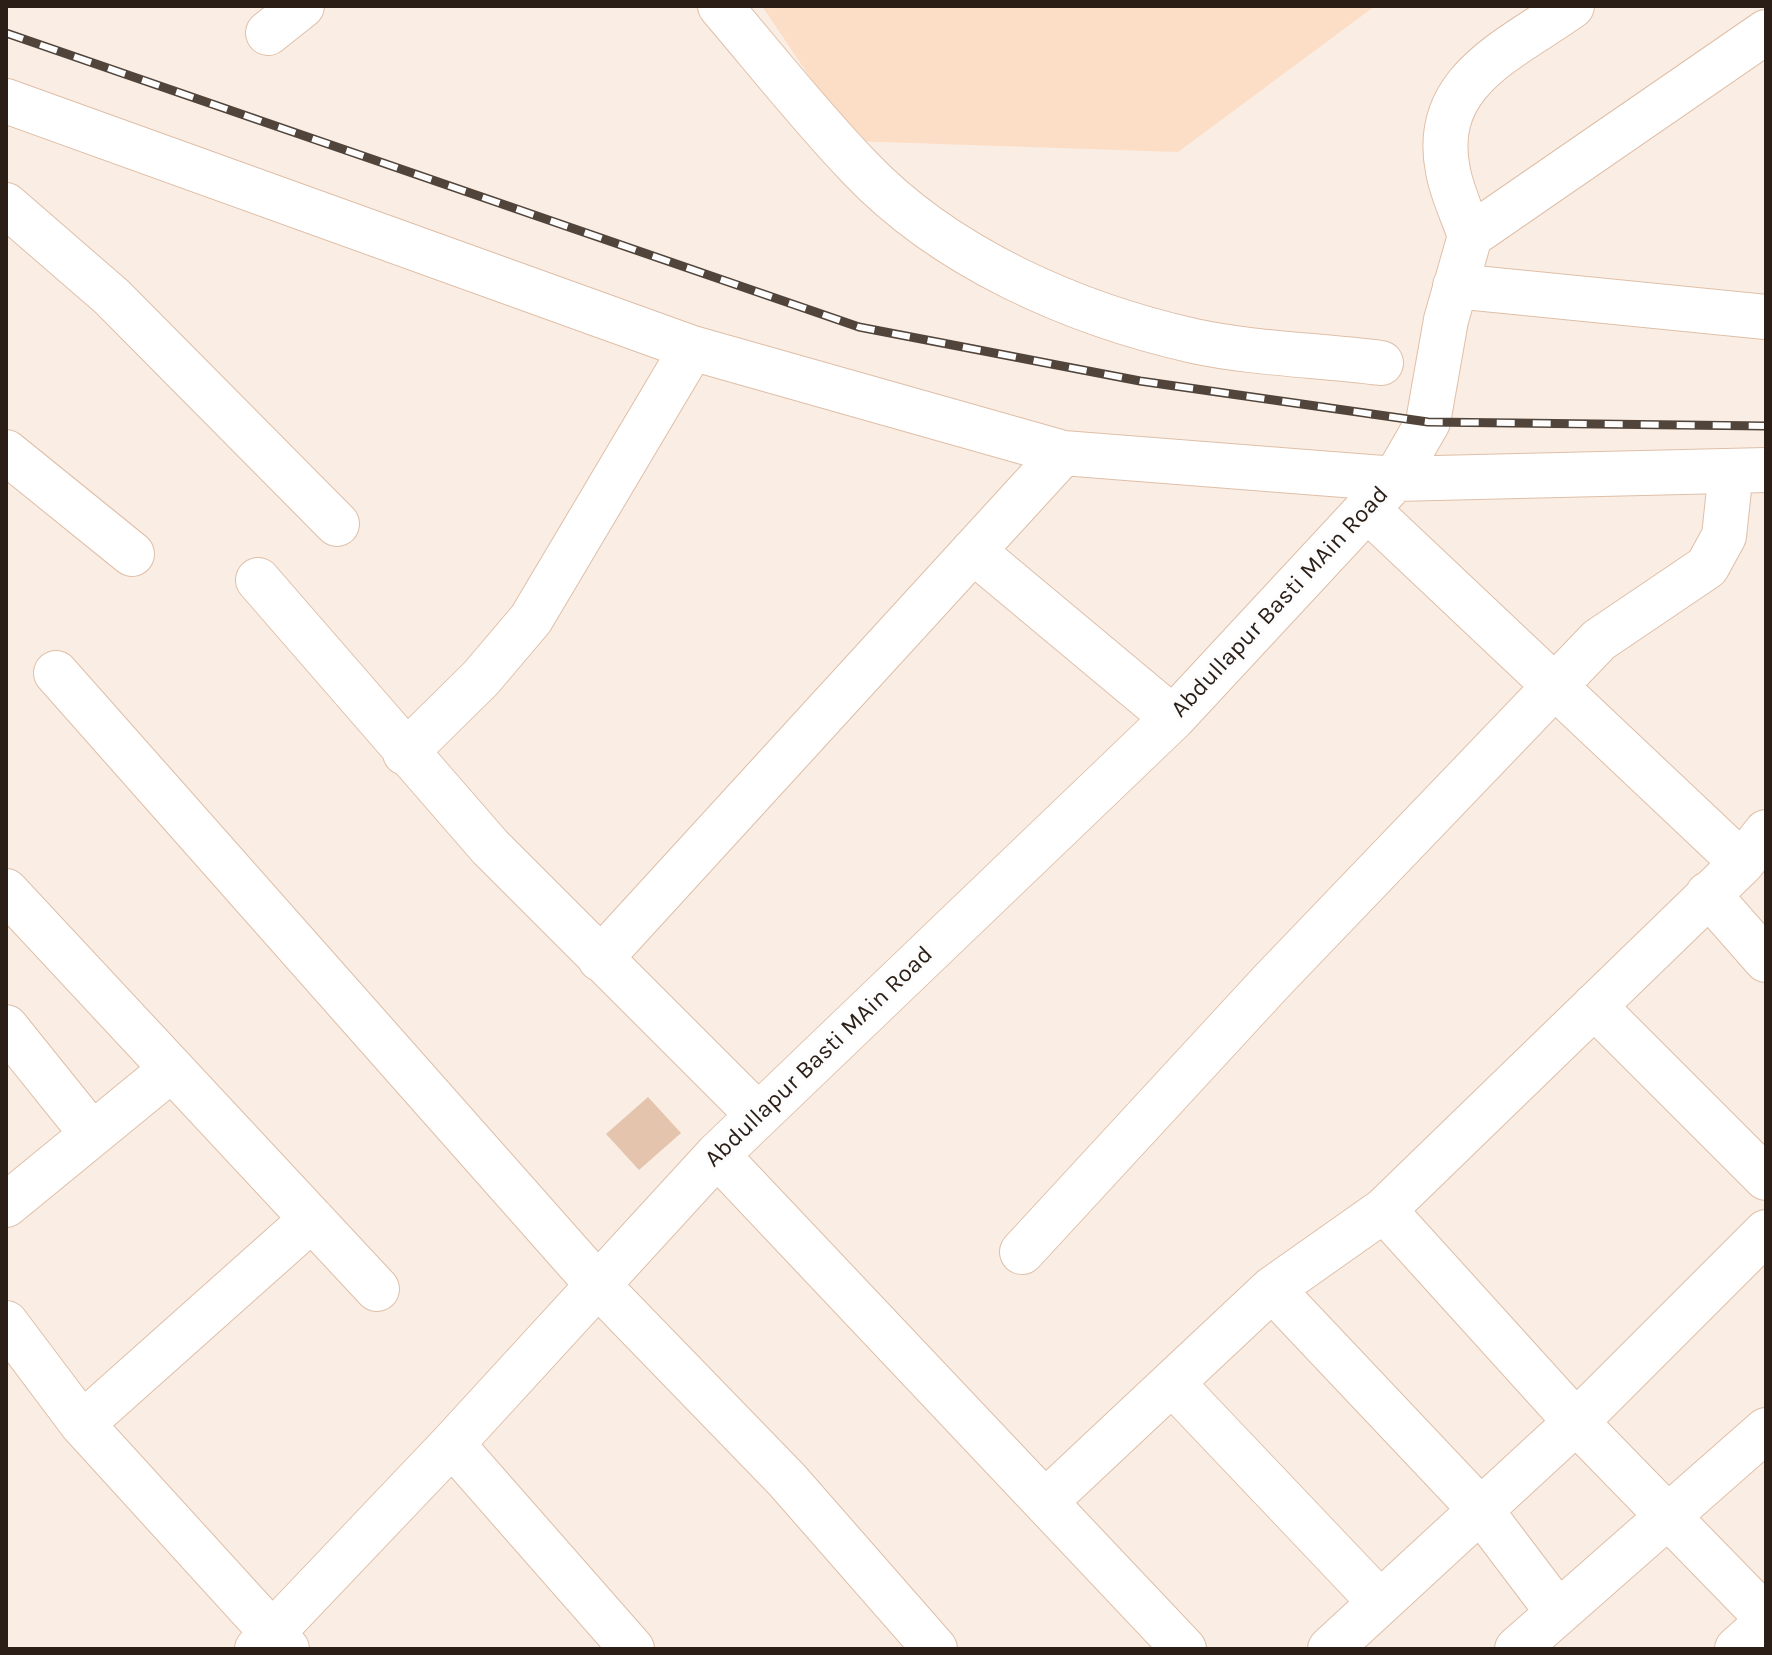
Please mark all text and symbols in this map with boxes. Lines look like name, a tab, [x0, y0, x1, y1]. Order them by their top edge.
street label: Abdullapur Basti MAin Road	[1165, 480, 1395, 724]
street label: Abdullapur Basti MAin Road	[699, 940, 939, 1174]

